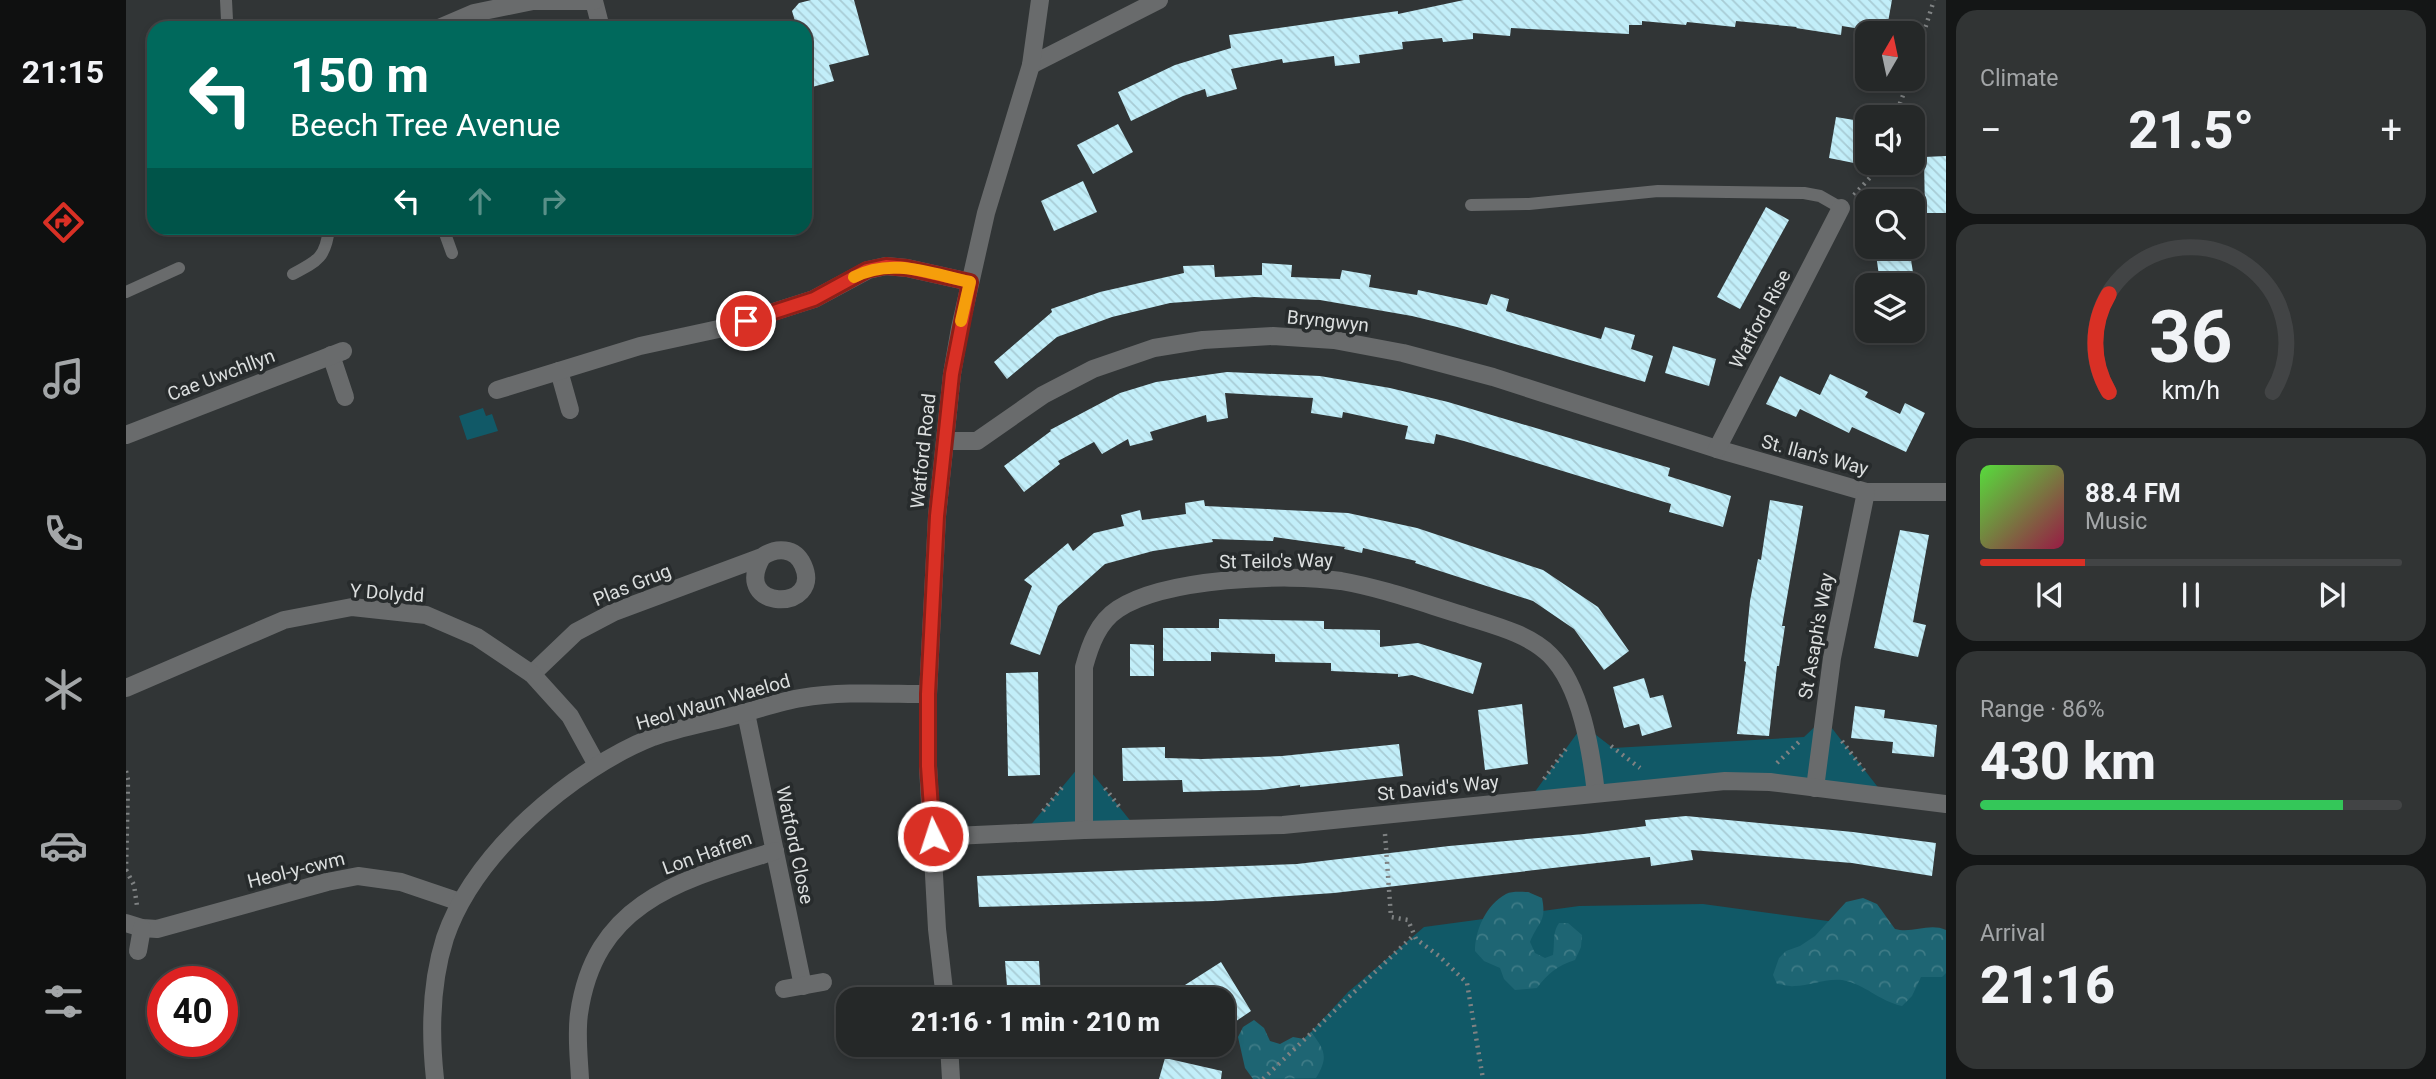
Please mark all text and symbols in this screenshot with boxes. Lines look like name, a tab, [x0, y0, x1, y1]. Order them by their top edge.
north arrow	[1855, 21, 1925, 91]
map controls	[1855, 21, 1925, 343]
text: 150 m	[290, 47, 429, 104]
icon: left	[175, 49, 266, 140]
text: 21:15	[22, 53, 104, 91]
text: Climate	[1980, 65, 2059, 92]
text: 21.5°	[2128, 100, 2254, 161]
button: sound	[1855, 105, 1925, 175]
text: Beech Tree Avenue	[290, 106, 561, 144]
text: −	[1980, 108, 2002, 152]
text: +	[2380, 108, 2402, 152]
icon: left	[388, 182, 426, 220]
icon: ahead	[461, 182, 499, 220]
icon: right	[534, 182, 572, 220]
button: search	[1855, 189, 1925, 259]
icon: directions	[39, 198, 88, 247]
street label: Watford Rise	[1724, 266, 1796, 372]
button: layers	[1855, 273, 1925, 343]
pin	[716, 291, 776, 351]
text: 36	[2149, 294, 2233, 380]
icon: arrive	[727, 302, 765, 340]
street label: Bryngwyn	[1286, 305, 1370, 337]
street label: Cae Uwchllyn	[164, 344, 278, 406]
icon: music	[39, 354, 88, 403]
text: km/h	[2162, 375, 2220, 404]
street label: Watford Road	[906, 392, 940, 510]
street label: St. Ilan's Way	[1759, 430, 1871, 480]
text: 88.4 FM	[2085, 478, 2181, 508]
text: Music	[2085, 508, 2147, 535]
icon: phone	[39, 509, 88, 558]
street label: St Teilo's Way	[1219, 549, 1333, 573]
street label: Plas Grug	[590, 559, 674, 611]
street label: St Asaph's Way	[1794, 571, 1838, 701]
icon: previous	[2031, 576, 2069, 614]
icon: pause	[2172, 576, 2210, 614]
icon: next	[2313, 576, 2351, 614]
street label: Y Dolydd	[349, 579, 425, 607]
icon: climate	[39, 665, 88, 714]
street label: Heol Waun Waelod	[633, 669, 793, 735]
text: Range · 86%	[1980, 696, 2105, 723]
text: 430 km	[1980, 731, 2156, 792]
street label: St David's Way	[1376, 770, 1500, 806]
street label: Watford Close	[771, 784, 819, 906]
position arrow	[896, 799, 970, 873]
icon: car	[39, 821, 88, 870]
street label: Lon Hafren	[659, 826, 755, 880]
street label: Heol-y-cwm	[245, 847, 347, 893]
text: Arrival	[1980, 920, 2045, 947]
text: 21:16	[1980, 955, 2115, 1016]
speed limit sign: 40	[147, 966, 238, 1057]
icon: filters	[39, 977, 88, 1026]
text: 21:16 · 1 min · 210 m	[911, 1007, 1160, 1037]

